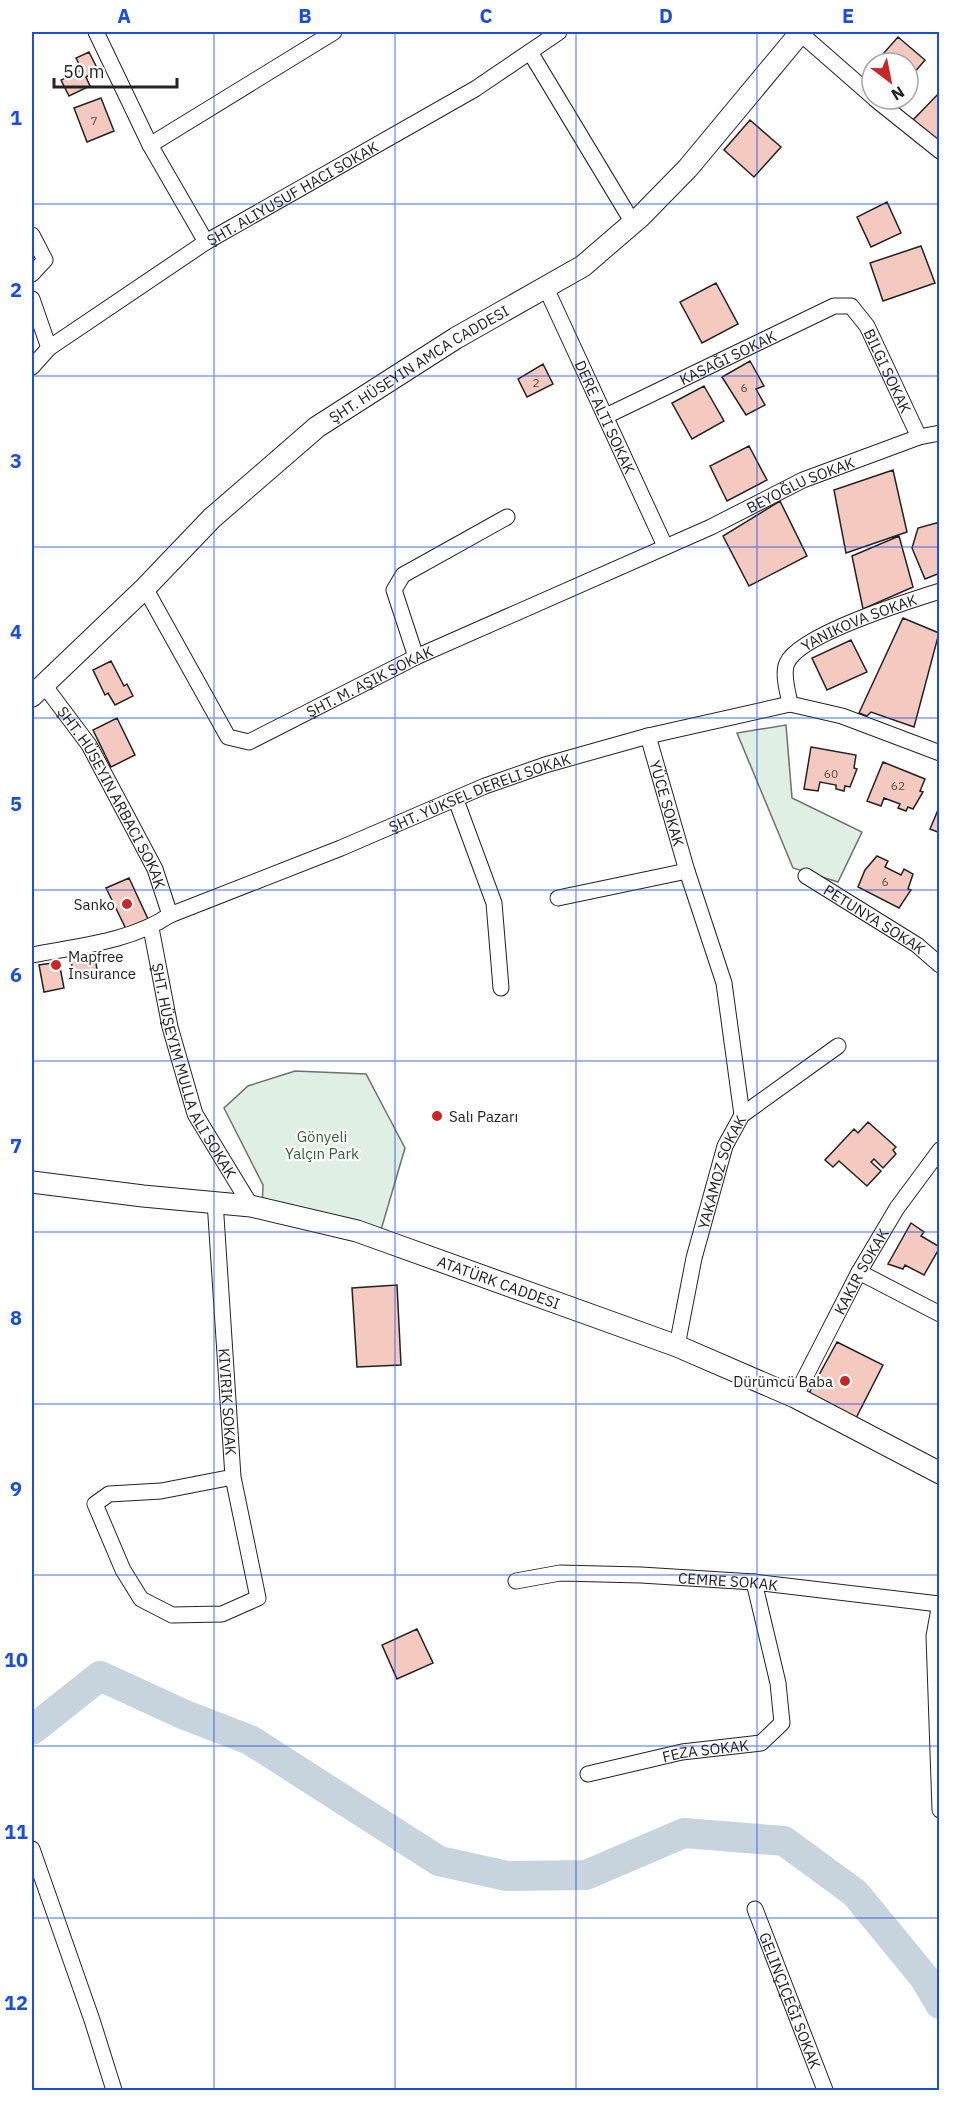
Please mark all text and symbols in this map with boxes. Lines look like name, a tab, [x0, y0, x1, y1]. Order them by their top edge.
text: A	[117, 2, 131, 29]
text: B	[298, 2, 312, 29]
text: C	[479, 2, 493, 29]
text: D	[659, 2, 673, 29]
text: E	[842, 2, 854, 29]
scale bar	[54, 51, 177, 89]
north arrow	[860, 51, 920, 111]
text: 50 m	[63, 60, 105, 83]
text: N	[888, 82, 908, 105]
text: 1	[10, 104, 22, 131]
house number: 7	[90, 113, 98, 128]
street label: ŞHT. ALIYUSUF HACI SOKAK	[203, 136, 382, 249]
text: 2	[10, 276, 22, 303]
street label: ŞHT. HÜSEYIN AMCA CADDESI	[325, 301, 512, 427]
street label: BILGI SOKAK	[860, 325, 916, 416]
street label: KASAĞI SOKAK	[676, 326, 780, 389]
street label: DERE ALTI SOKAK	[571, 357, 640, 477]
house number: 2	[532, 375, 540, 390]
house number: 6	[740, 380, 748, 395]
text: 3	[10, 447, 22, 474]
street label: BEYOĞLU SOKAK	[743, 452, 857, 517]
street label: YANIKOVA SOKAK	[797, 589, 919, 655]
text: 4	[10, 618, 22, 645]
street label: ŞHT. M. AŞIK SOKAK	[303, 641, 436, 721]
street label: ŞHT. HÜSEYIN ARBACI SOKAK	[54, 702, 170, 891]
street label: ŞHT. YÜKSEL DERELI SOKAK	[386, 749, 573, 836]
street label: YÜCE SOKAK	[646, 758, 689, 849]
house number: 60	[824, 766, 838, 781]
house number: 62	[891, 778, 905, 793]
text: 5	[10, 790, 22, 817]
house number: 6	[881, 874, 889, 889]
street label: PETUNYA SOKAK	[820, 880, 930, 958]
place label: Sanko	[74, 895, 115, 914]
marker: Sanko	[120, 897, 134, 911]
place label: Mapfree Insurance	[68, 947, 136, 983]
marker: Mapfree Insurance	[49, 958, 63, 972]
text: 6	[10, 961, 22, 988]
street label: ŞHT. HÜŞEYIM MULLA ALI SOKAK	[148, 961, 241, 1182]
place label: Salı Pazarı	[449, 1107, 518, 1126]
marker: Salı Pazarı	[430, 1109, 444, 1123]
street label: YAKAMOZ SOKAK	[693, 1111, 750, 1231]
park label: Gönyeli Yalçın Park	[285, 1127, 359, 1163]
text: 7	[10, 1132, 22, 1159]
street label: KAKIR SOKAK	[829, 1224, 893, 1318]
street label: ATATÜRK CADDESI	[435, 1251, 563, 1313]
text: 8	[10, 1304, 22, 1331]
street label: KIVIRIK SOKAK	[215, 1347, 241, 1456]
place label: Dürümcü Baba	[733, 1372, 833, 1391]
marker: Dürümcü Baba	[838, 1374, 852, 1388]
text: 9	[10, 1475, 22, 1502]
street label: CEMRE SOKAK	[678, 1568, 780, 1594]
text: 10	[4, 1646, 28, 1673]
street label: FEZA SOKAK	[660, 1735, 750, 1766]
text: 11	[4, 1818, 28, 1845]
street label: GELINÇIÇEĞI SOKAK	[755, 1929, 825, 2072]
text: 12	[4, 1989, 28, 2016]

